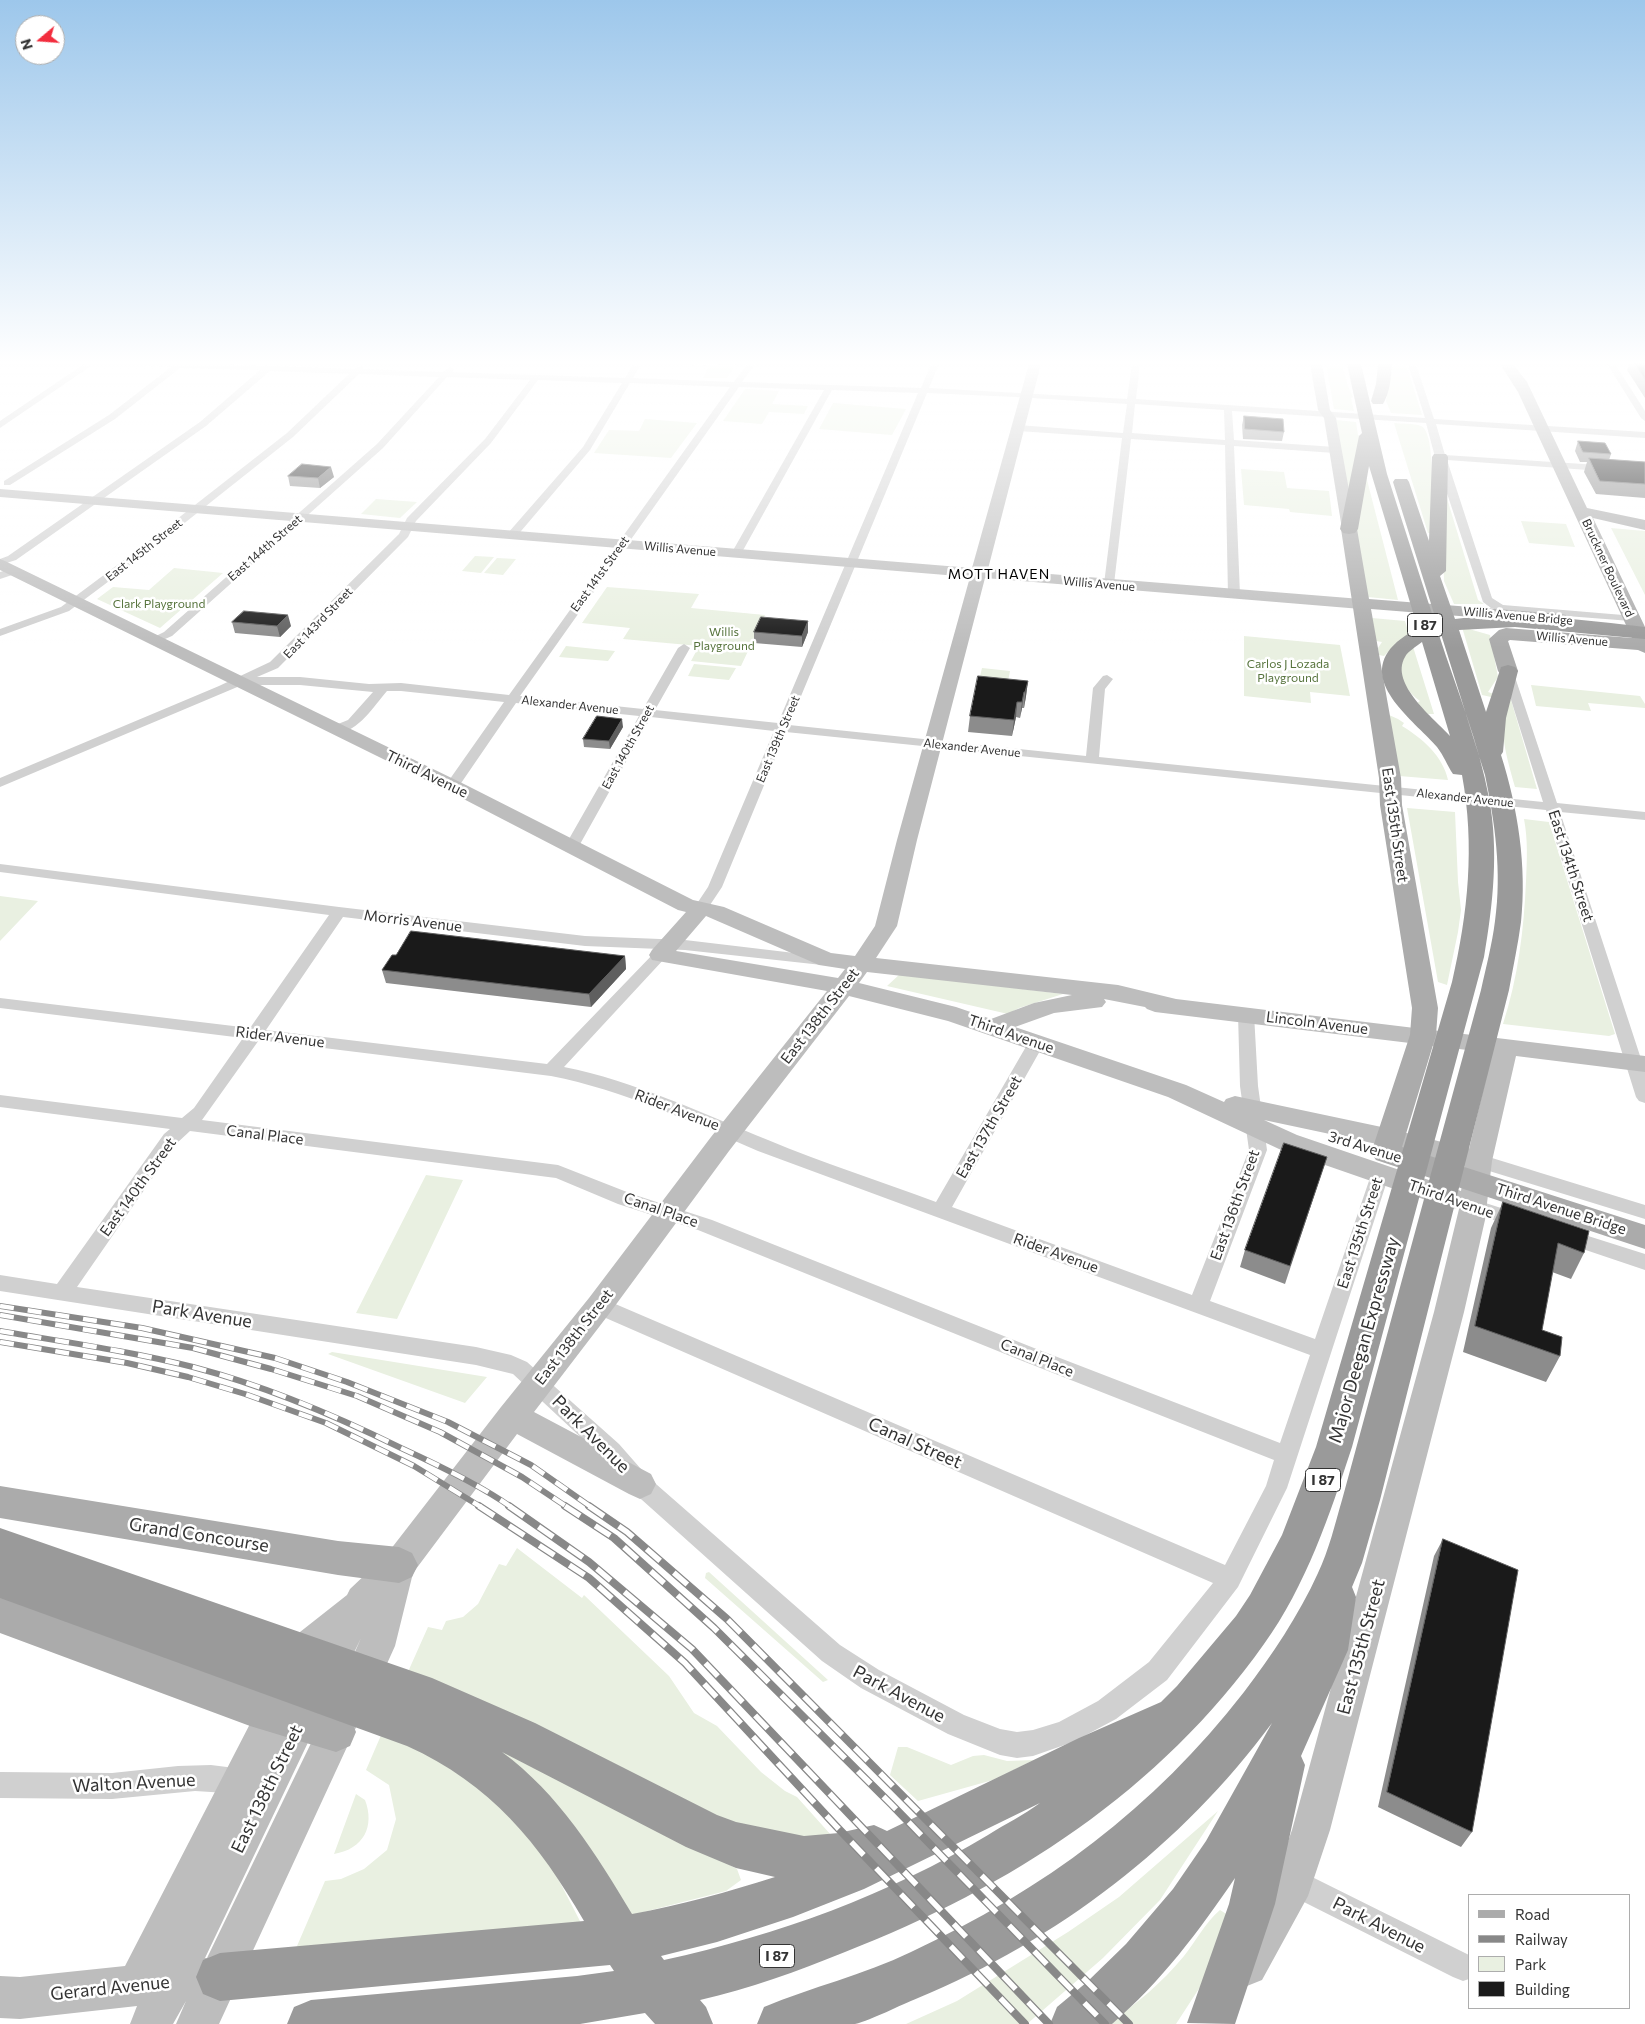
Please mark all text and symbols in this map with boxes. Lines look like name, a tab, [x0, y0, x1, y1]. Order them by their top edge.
north arrow	[15, 15, 65, 65]
text: N	[17, 37, 36, 52]
street label: East 144th Street	[225, 512, 305, 584]
street label: East 145th Street	[103, 516, 185, 584]
street label: Bruckner Boulevard	[1579, 517, 1637, 619]
street label: East 141st Street	[568, 533, 632, 615]
street label: Willis Avenue	[643, 539, 717, 559]
district label: MOTT HAVEN	[947, 566, 1051, 582]
street label: Willis Avenue	[1062, 574, 1136, 594]
street label: East 143rd Street	[281, 585, 355, 661]
park label: Clark Playground	[113, 597, 205, 611]
street label: Willis Avenue Bridge	[1463, 604, 1573, 628]
road number: I 87	[1408, 614, 1442, 636]
park label: Willis Playground	[693, 625, 755, 653]
street label: Willis Avenue	[1535, 629, 1609, 649]
park label: Carlos J Lozada Playground	[1247, 657, 1329, 685]
street label: Alexander Avenue	[521, 693, 619, 717]
street label: East 139th Street	[753, 693, 803, 785]
street label: East 140th Street	[599, 702, 657, 792]
street label: Alexander Avenue	[923, 736, 1021, 760]
street label: Third Avenue	[383, 746, 471, 802]
street label: East 135th Street	[1378, 766, 1412, 884]
street label: Alexander Avenue	[1416, 786, 1514, 810]
street label: East 134th Street	[1544, 808, 1598, 924]
street label: Morris Avenue	[363, 906, 463, 936]
street label: East 138th Street	[777, 965, 863, 1067]
street label: Lincoln Avenue	[1265, 1008, 1369, 1038]
street label: Third Avenue	[966, 1011, 1056, 1057]
street label: Rider Avenue	[235, 1023, 325, 1051]
street label: East 137th Street	[952, 1073, 1026, 1181]
street label: Rider Avenue	[632, 1086, 722, 1134]
street label: Canal Place	[225, 1121, 305, 1149]
street label: 3rd Avenue	[1326, 1127, 1404, 1167]
street label: East 140th Street	[96, 1134, 180, 1240]
street label: East 136th Street	[1207, 1147, 1263, 1263]
street label: East 135th Street	[1333, 1175, 1387, 1291]
street label: Third Avenue	[1406, 1176, 1496, 1222]
street label: Third Avenue Bridge	[1493, 1179, 1629, 1239]
street label: Canal Place	[621, 1189, 701, 1231]
street label: Rider Avenue	[1011, 1229, 1101, 1277]
street label: Major Deegan Expressway	[1324, 1234, 1404, 1446]
street label: East 138th Street	[531, 1286, 617, 1388]
street label: Park Avenue	[150, 1295, 254, 1333]
street label: Canal Place	[998, 1335, 1076, 1381]
street label: Park Avenue	[548, 1391, 634, 1477]
street label: Canal Street	[865, 1413, 965, 1473]
road number: I 87	[1306, 1468, 1340, 1492]
street label: Grand Concourse	[127, 1513, 271, 1557]
street label: East 135th Street	[1333, 1577, 1389, 1717]
street label: Park Avenue	[849, 1661, 949, 1727]
street label: East 138th Street	[227, 1721, 307, 1857]
street label: Walton Avenue	[72, 1769, 196, 1797]
street label: Park Avenue	[1329, 1892, 1429, 1958]
legend	[1468, 1894, 1630, 2009]
text: Road	[1515, 1905, 1550, 1923]
text: Railway	[1515, 1930, 1568, 1948]
road number: I 87	[760, 1944, 794, 1968]
text: Park	[1515, 1955, 1546, 1973]
street label: Gerard Avenue	[49, 1971, 171, 2005]
text: Building	[1515, 1980, 1570, 1998]

